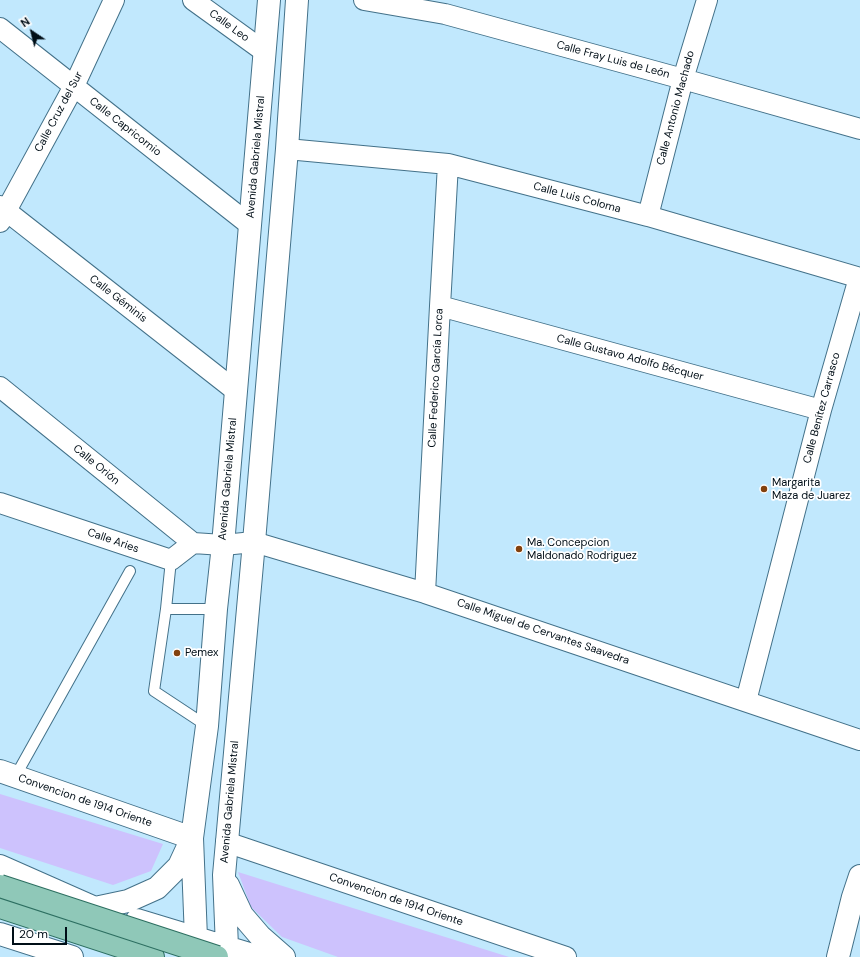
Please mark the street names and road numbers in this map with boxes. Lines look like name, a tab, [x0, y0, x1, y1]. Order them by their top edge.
street label: Calle Leo	[206, 7, 252, 45]
street label: Calle Fray Luis de León	[555, 39, 671, 81]
street label: Calle Antonio Machado	[654, 49, 698, 167]
street label: Calle Cruz del Sur	[32, 69, 86, 155]
street label: Calle Capricornio	[86, 95, 164, 159]
street label: Avenida Gabriela Mistral	[244, 95, 268, 219]
street label: Calle Luis Coloma	[532, 180, 622, 216]
street label: Calle Géminis	[87, 272, 149, 326]
street label: Calle Federico García Lorca	[426, 308, 446, 448]
street label: Calle Gustavo Adolfo Bécquer	[555, 332, 705, 384]
street label: Calle Benítez Carrasco	[801, 351, 843, 465]
street label: Avenida Gabriela Mistral	[216, 417, 240, 541]
street label: Calle Orión	[70, 442, 122, 488]
street label: Calle Aries	[85, 526, 141, 556]
street label: Calle Miguel de Cervantes Saavedra	[455, 596, 631, 668]
street label: Avenida Gabriela Mistral	[218, 740, 242, 864]
street label: Convencion de 1914 Oriente	[16, 772, 154, 830]
street label: Convencion de 1914 Oriente	[327, 871, 465, 929]

